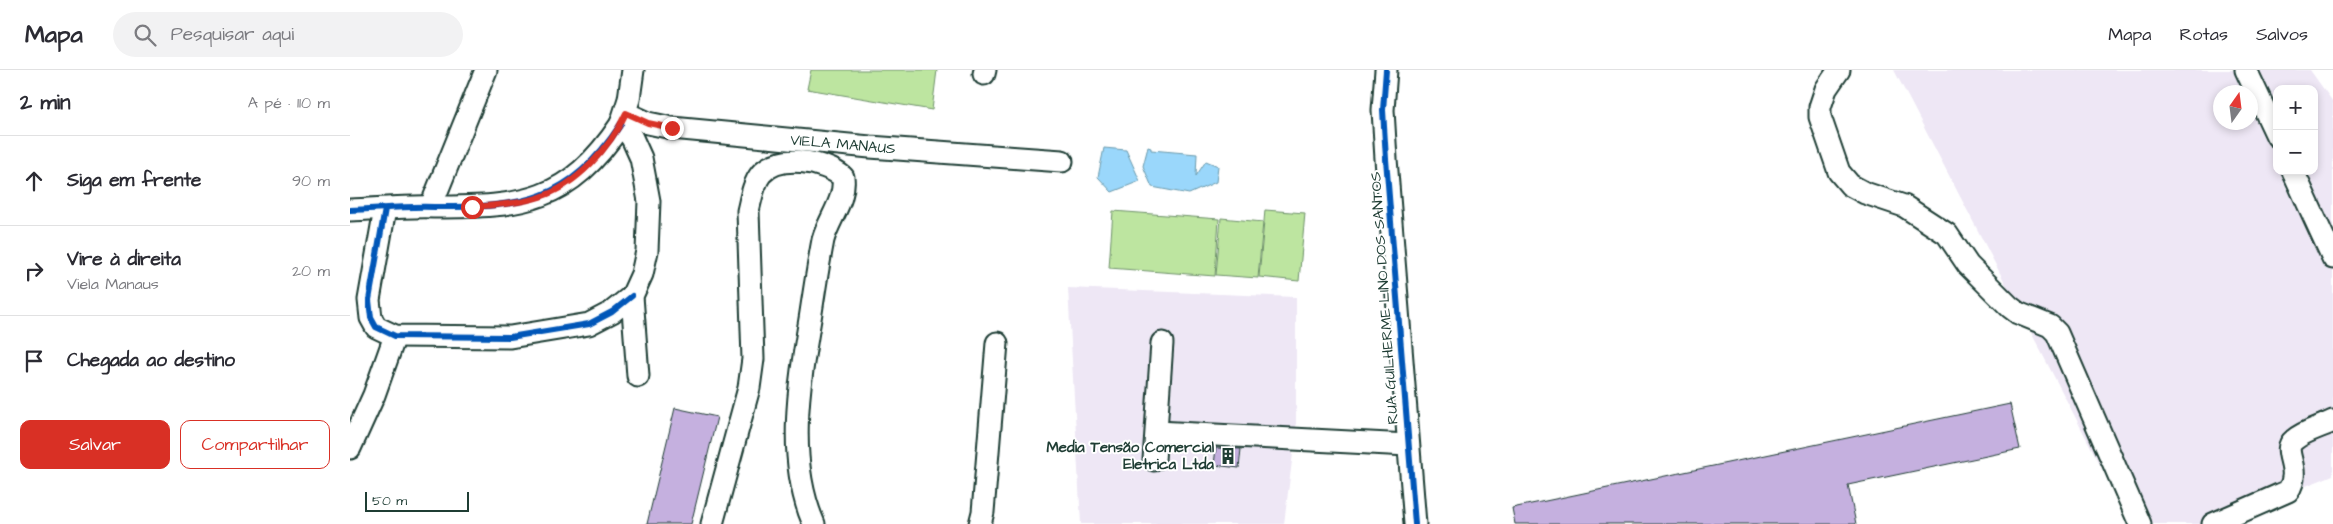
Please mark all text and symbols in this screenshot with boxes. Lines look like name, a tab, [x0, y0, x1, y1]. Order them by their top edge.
search box	[113, 12, 463, 57]
text: Mapa	[25, 18, 83, 52]
icon: search	[131, 21, 159, 49]
text: Pesquisar aqui	[171, 21, 294, 48]
text: Mapa	[2108, 22, 2152, 47]
text: Rotas	[2180, 22, 2228, 47]
text: Salvos	[2256, 22, 2308, 47]
north arrow	[2213, 85, 2258, 130]
map controls	[2273, 85, 2318, 175]
button: +	[2273, 85, 2318, 130]
text: 2 min	[20, 88, 70, 117]
text: A pé · 110 m	[248, 92, 330, 114]
route end	[661, 117, 684, 140]
street label: VIELA MANAUS	[789, 129, 897, 160]
button: −	[2273, 130, 2318, 175]
icon: ahead	[20, 167, 48, 195]
text: Siga em frente	[67, 167, 201, 194]
text: 90 m	[292, 170, 330, 192]
street label: RUA GUILHERME LINO DOS SANTOS	[1365, 171, 1404, 425]
route start	[461, 196, 484, 219]
text: Vire à direita	[67, 246, 181, 273]
icon: right	[20, 257, 48, 285]
text: 20 m	[292, 260, 330, 282]
text: Viela Manaus	[67, 273, 159, 295]
icon: arrive	[20, 347, 48, 375]
text: Chegada ao destino	[67, 347, 235, 374]
button: Salvar	[20, 420, 170, 469]
button: Compartilhar	[180, 420, 330, 469]
place label: Media Tensão Comercial Eletrica Ltda	[1046, 437, 1215, 475]
building icon: Media Tensão Comercial Eletrica Ltda	[1218, 446, 1238, 466]
scale bar	[365, 489, 469, 512]
text: 50 m	[372, 491, 407, 511]

